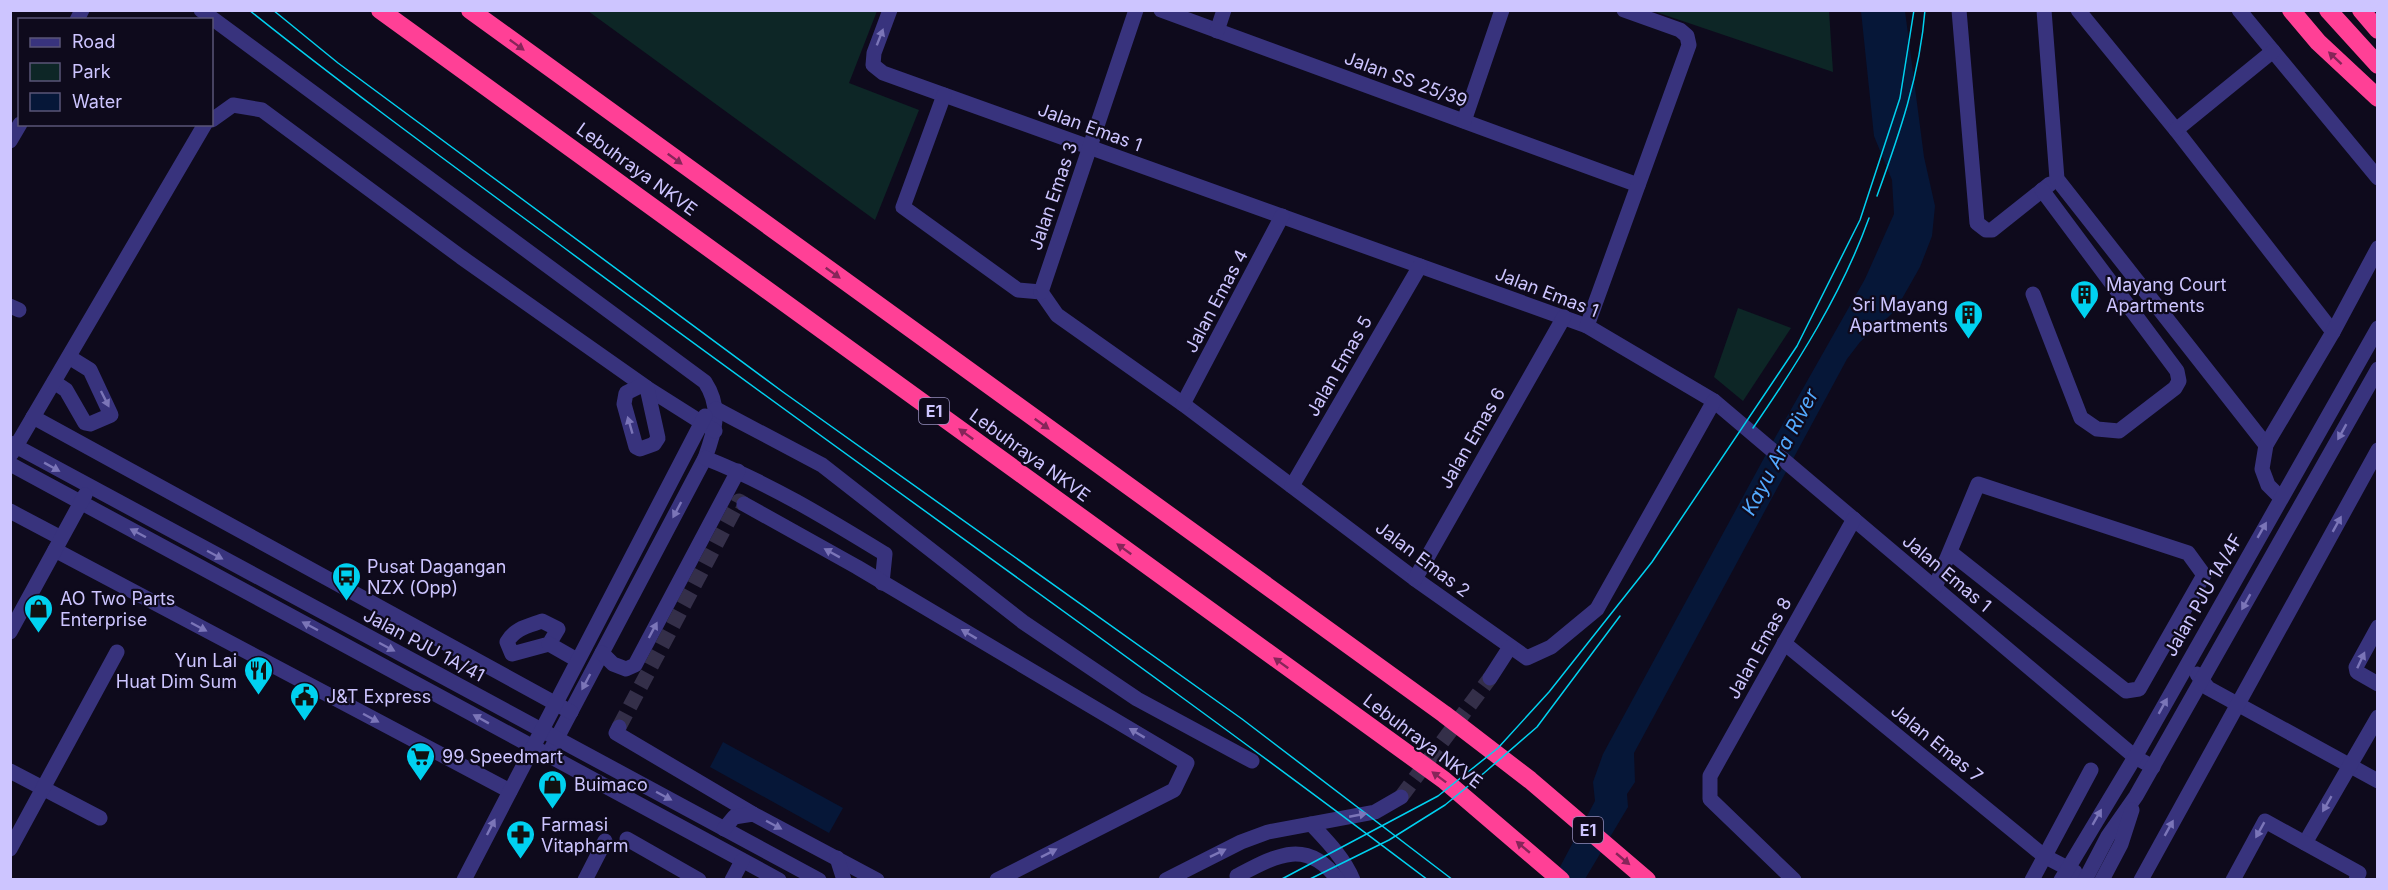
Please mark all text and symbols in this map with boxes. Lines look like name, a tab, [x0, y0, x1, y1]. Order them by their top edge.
legend	[18, 18, 213, 126]
one-way arrow	[876, 28, 885, 46]
text: Road	[72, 31, 115, 52]
one-way arrow	[509, 39, 525, 51]
street label: Jalan SS 25/39	[1342, 47, 1470, 111]
one-way arrow	[2328, 52, 2343, 65]
text: Park	[72, 61, 111, 82]
text: Water	[72, 91, 122, 112]
street label: Jalan Emas 1	[1035, 98, 1145, 156]
street label: Lebuhraya NKVE	[573, 118, 701, 220]
street label: Jalan Emas 3	[1025, 139, 1081, 253]
one-way arrow	[667, 153, 683, 165]
street label: Jalan Emas 4	[1180, 246, 1252, 356]
street label: Jalan Emas 1	[1492, 263, 1602, 321]
one-way arrow	[825, 267, 841, 279]
place label: Mayang Court Apartments	[2106, 274, 2227, 316]
building icon: Mayang Court Apartments	[2069, 278, 2101, 320]
place label: Sri Mayang Apartments	[1849, 294, 1948, 336]
building icon: Sri Mayang Apartments	[1953, 298, 1985, 340]
street label: Jalan Emas 5	[1302, 312, 1376, 420]
street label: Jalan Emas 6	[1435, 384, 1509, 492]
water label: Kayu Ara River	[1737, 384, 1824, 519]
one-way arrow	[100, 391, 110, 408]
road number: E1	[919, 398, 949, 424]
street label: Lebuhraya NKVE	[966, 404, 1094, 506]
one-way arrow	[625, 416, 634, 434]
one-way arrow	[1035, 418, 1050, 430]
one-way arrow	[2337, 424, 2347, 441]
one-way arrow	[958, 428, 974, 440]
one-way arrow	[44, 462, 61, 472]
one-way arrow	[673, 501, 682, 518]
one-way arrow	[2332, 515, 2342, 532]
street label: Jalan Emas 2	[1372, 517, 1474, 601]
one-way arrow	[2257, 522, 2268, 538]
one-way arrow	[130, 528, 147, 538]
street label: Jalan Emas 1	[1898, 530, 1996, 616]
street label: Jalan PJU 1A/4F	[2159, 530, 2247, 660]
one-way arrow	[1116, 543, 1131, 555]
one-way arrow	[823, 548, 840, 558]
one-way arrow	[207, 550, 224, 560]
place label: Pusat Dagangan NZX (Opp)	[367, 556, 506, 598]
bus stop icon: Pusat Dagangan NZX (Opp)	[330, 560, 362, 602]
place label: AO Two Parts Enterprise	[60, 588, 175, 630]
shop icon: AO Two Parts Enterprise	[23, 592, 55, 634]
street label: Jalan Emas 8	[1722, 594, 1796, 702]
one-way arrow	[2241, 594, 2251, 611]
street label: Jalan PJU 1A/41	[360, 604, 488, 686]
one-way arrow	[301, 621, 318, 631]
one-way arrow	[648, 621, 658, 638]
one-way arrow	[191, 622, 208, 632]
one-way arrow	[960, 629, 977, 639]
one-way arrow	[378, 642, 395, 652]
place label: Yun Lai Huat Dim Sum	[116, 650, 237, 692]
one-way arrow	[2355, 651, 2365, 669]
restaurant icon: Yun Lai Huat Dim Sum	[242, 654, 274, 696]
one-way arrow	[1274, 657, 1290, 669]
one-way arrow	[582, 673, 592, 691]
public building icon: J&T Express	[289, 680, 321, 722]
place label: J&T Express	[326, 686, 431, 707]
street label: Lebuhraya NKVE	[1359, 689, 1487, 793]
one-way arrow	[2158, 697, 2168, 714]
street label: Jalan Emas 7	[1887, 700, 1987, 786]
one-way arrow	[363, 713, 380, 723]
one-way arrow	[472, 714, 489, 724]
one-way arrow	[1128, 728, 1145, 738]
supermarket icon: 99 Speedmart	[405, 740, 437, 782]
place label: 99 Speedmart	[442, 746, 563, 767]
shop icon: Buimaco	[537, 768, 569, 810]
one-way arrow	[1432, 772, 1447, 784]
place label: Buimaco	[574, 774, 648, 795]
one-way arrow	[655, 791, 672, 801]
one-way arrow	[2323, 796, 2333, 813]
one-way arrow	[2092, 809, 2103, 825]
one-way arrow	[1348, 810, 1367, 819]
place label: Farmasi Vitapharm	[541, 814, 628, 856]
road number: E1	[1573, 817, 1603, 843]
pharmacy icon: Farmasi Vitapharm	[504, 818, 536, 860]
one-way arrow	[486, 819, 496, 836]
one-way arrow	[2164, 819, 2174, 836]
one-way arrow	[766, 820, 783, 830]
one-way arrow	[2255, 822, 2265, 839]
one-way arrow	[1516, 841, 1531, 854]
one-way arrow	[1041, 848, 1058, 858]
one-way arrow	[1210, 849, 1227, 858]
one-way arrow	[1615, 852, 1630, 865]

